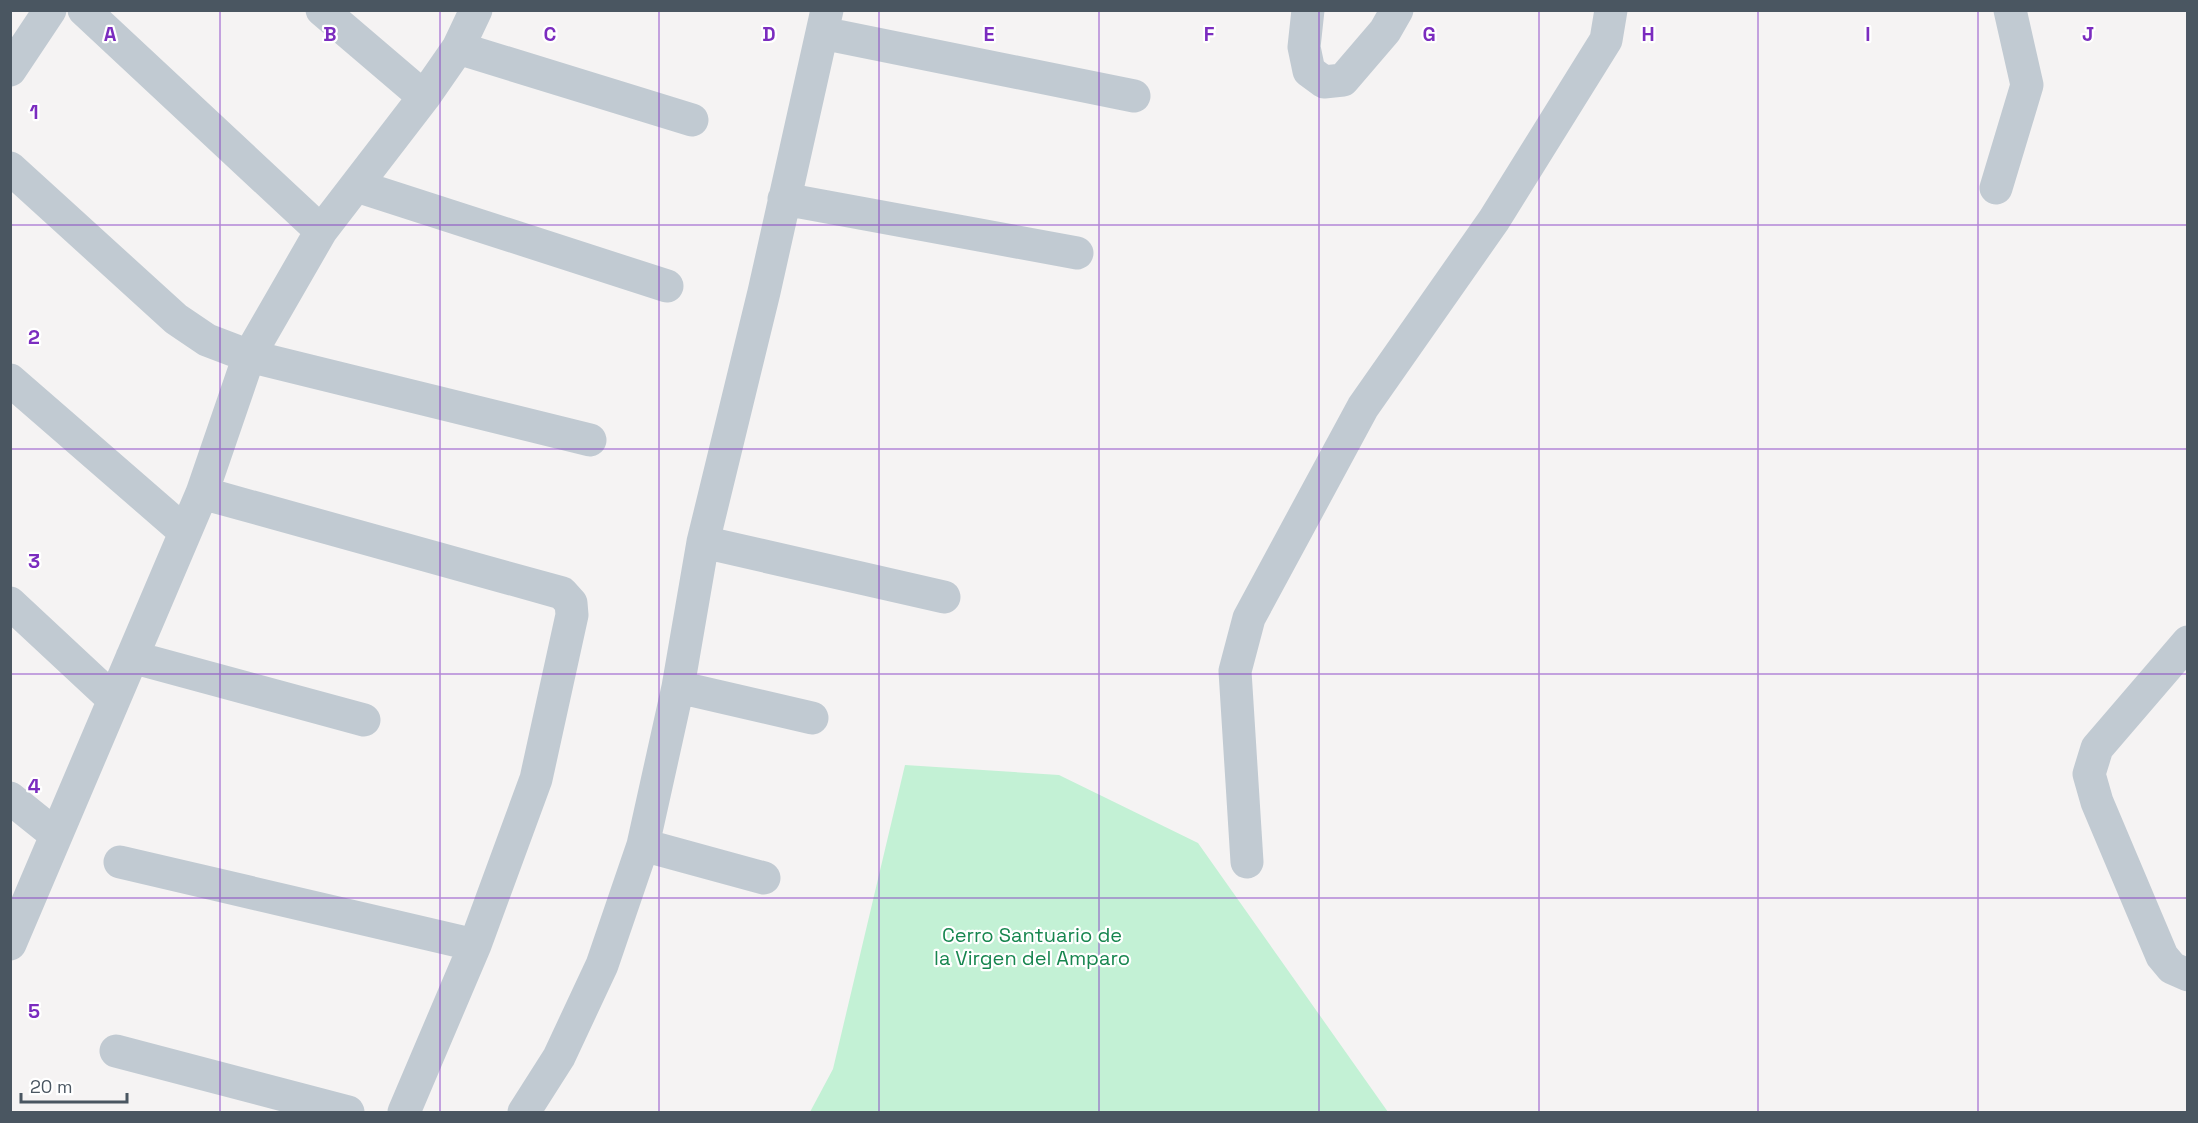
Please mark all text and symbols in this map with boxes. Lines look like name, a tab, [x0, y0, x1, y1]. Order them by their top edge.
text: A	[104, 21, 117, 47]
text: B	[323, 21, 337, 47]
text: C	[544, 21, 557, 47]
text: D	[762, 21, 776, 47]
text: E	[983, 21, 995, 47]
text: F	[1204, 21, 1215, 47]
text: G	[1422, 21, 1436, 47]
text: H	[1641, 21, 1655, 47]
text: I	[1865, 21, 1871, 47]
text: J	[2082, 21, 2094, 47]
text: 1	[29, 99, 39, 125]
text: 2	[28, 324, 40, 350]
text: 3	[28, 548, 40, 574]
text: 4	[28, 773, 41, 799]
park label: Cerro Santuario de la Virgen del Amparo	[934, 922, 1130, 971]
text: 5	[28, 998, 40, 1024]
scale bar	[21, 1066, 128, 1104]
text: 20 m	[30, 1075, 73, 1098]

